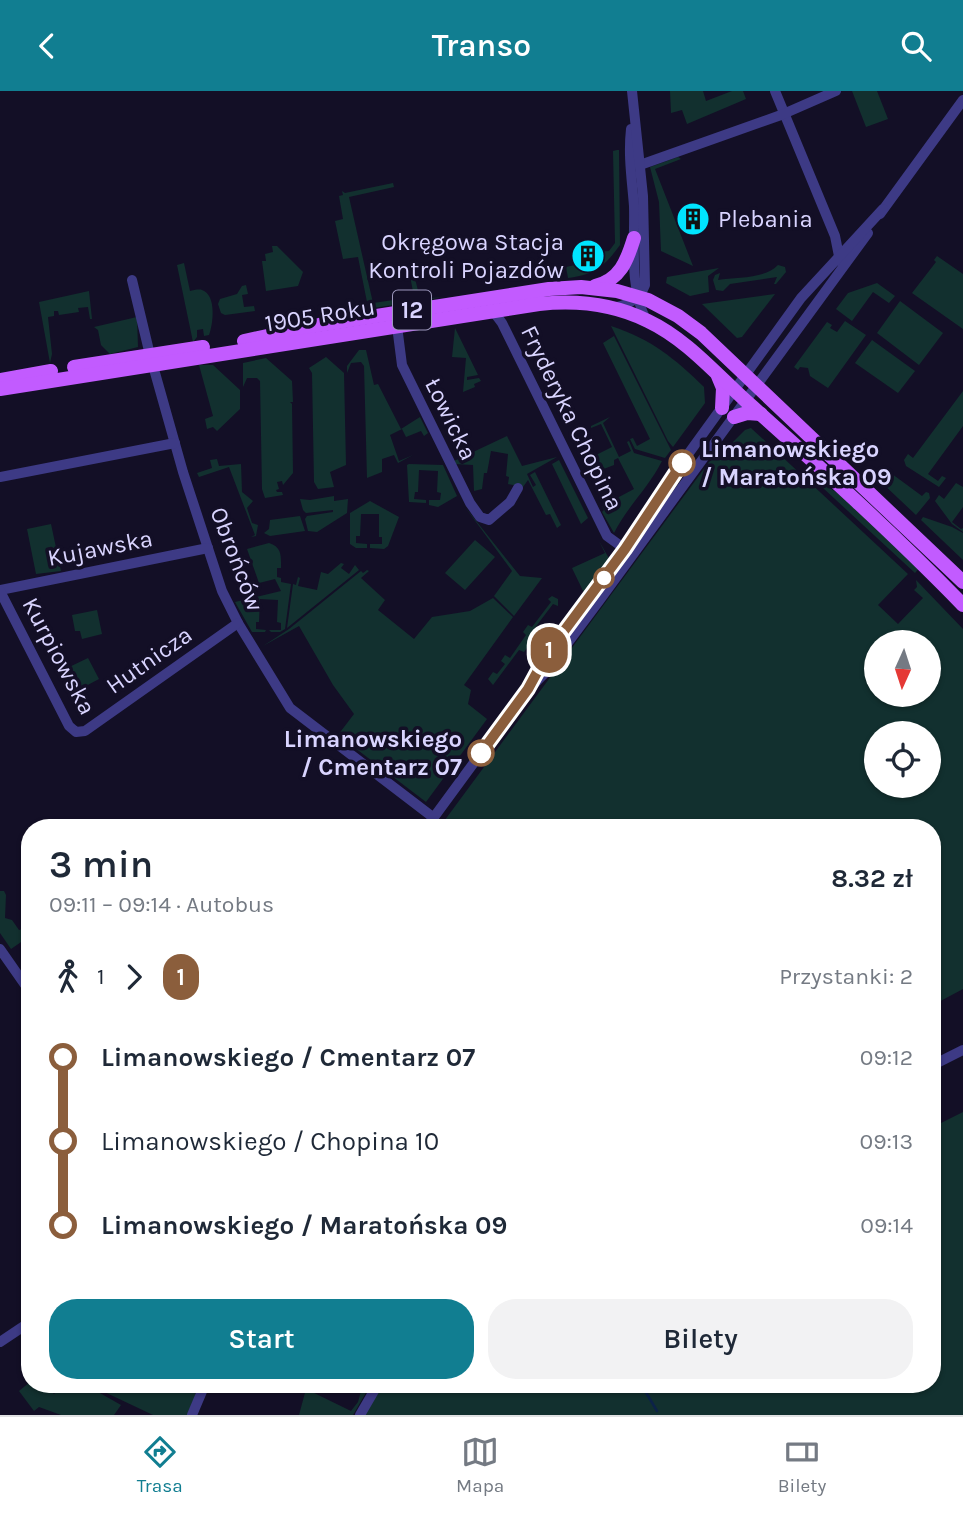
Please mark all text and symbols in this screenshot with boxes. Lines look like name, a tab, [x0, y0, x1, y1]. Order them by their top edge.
icon: back	[28, 27, 66, 65]
text: Transo	[432, 27, 531, 64]
icon: search	[897, 27, 935, 65]
building icon: Plebania	[674, 200, 712, 238]
place label: Plebania	[718, 205, 813, 233]
place label: Okręgowa Stacja Kontroli Pojazdów	[368, 228, 564, 284]
building icon: Okręgowa Stacja Kontroli Pojazdów	[569, 237, 607, 275]
road number: 12	[393, 291, 431, 329]
street label: 1905 Roku	[263, 292, 377, 338]
street label: Fryderyka Chopina	[515, 321, 629, 515]
street label: Łowicka	[419, 373, 483, 465]
place label: Limanowskiego / Maratońska 09	[701, 435, 892, 491]
marker: Limanowskiego / Maratońska 09	[669, 450, 695, 476]
street label: Obrońców	[204, 503, 270, 615]
street label: Kujawska	[45, 524, 155, 572]
unlabelled marker	[594, 568, 614, 588]
street label: Kurpiowska	[16, 593, 102, 719]
street label: Hutnicza	[101, 620, 197, 700]
line badge: 1	[526, 627, 572, 673]
north arrow	[864, 630, 942, 707]
map controls	[864, 630, 941, 798]
text: 1	[545, 636, 553, 664]
button: locate	[864, 721, 941, 798]
place label: Limanowskiego / Cmentarz 07	[284, 725, 462, 781]
marker: Limanowskiego / Cmentarz 07	[468, 740, 494, 766]
text: 3 min	[49, 842, 153, 887]
text: 8.32 zł	[831, 863, 913, 894]
text: 09:11 – 09:14 · Autobus	[49, 891, 274, 918]
icon: walk	[49, 958, 87, 996]
icon: forward	[115, 958, 153, 996]
text: 1	[97, 963, 105, 990]
text: 1	[177, 963, 185, 991]
text: Przystanki: 2	[779, 963, 913, 990]
text: Limanowskiego / Cmentarz 07	[101, 1042, 475, 1073]
text: 09:12	[860, 1044, 913, 1071]
text: Limanowskiego / Chopina 10	[101, 1126, 439, 1157]
text: 09:13	[860, 1128, 913, 1155]
text: Limanowskiego / Maratońska 09	[101, 1210, 507, 1241]
text: 09:14	[860, 1212, 913, 1239]
button: Start	[49, 1299, 474, 1379]
button: Bilety	[488, 1299, 913, 1379]
tab: Trasa	[137, 1433, 183, 1497]
tab: Mapa	[456, 1433, 504, 1497]
tab: Bilety	[778, 1433, 826, 1497]

